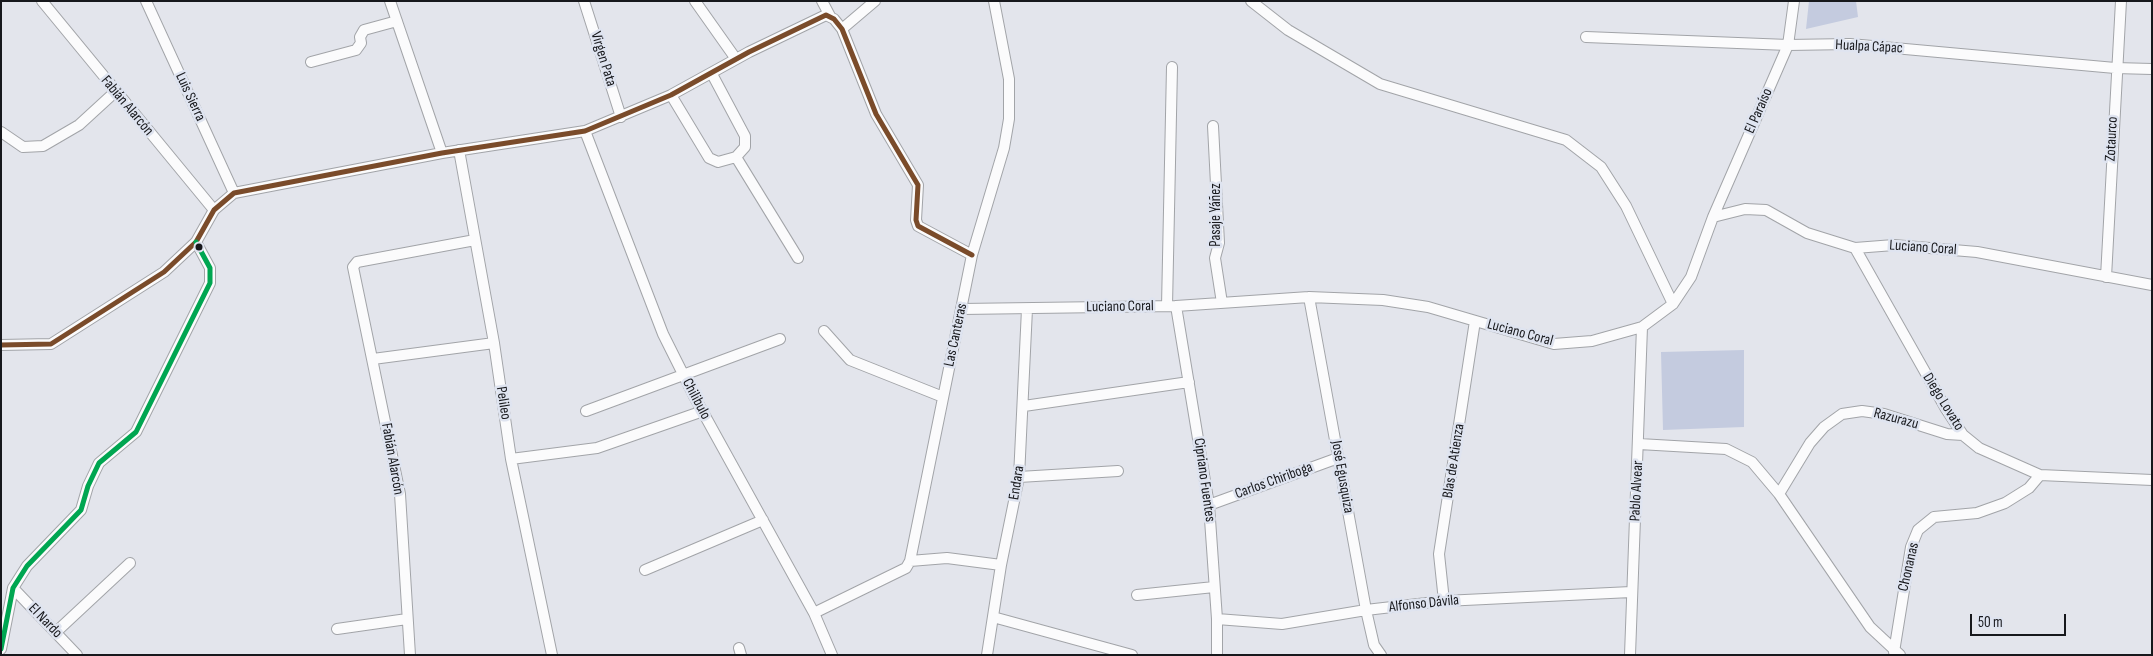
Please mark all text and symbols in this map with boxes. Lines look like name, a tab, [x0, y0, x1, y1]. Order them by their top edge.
street label: Virgen Pata	[586, 29, 620, 89]
street label: Hualpa Cápac	[1835, 36, 1903, 58]
street label: Luis Sierra	[171, 70, 209, 124]
street label: Fabián Alarcón	[97, 72, 157, 140]
street label: El Paraíso	[1741, 86, 1777, 136]
street label: Zotaurco	[2102, 116, 2122, 162]
street label: Pasaje Yáñez	[1207, 183, 1225, 247]
street label: Luciano Coral	[1889, 237, 1957, 259]
unlabelled marker	[194, 242, 204, 252]
street label: Luciano Coral	[1086, 297, 1154, 317]
street label: Las Canteras	[941, 302, 971, 368]
street label: Luciano Coral	[1485, 316, 1555, 350]
street label: Diego Lovato	[1918, 370, 1968, 434]
street label: Chilibulo	[678, 375, 714, 423]
street label: Pelileo	[492, 385, 514, 421]
street label: Razurazu	[1872, 404, 1920, 434]
street label: Fabián Alarcón	[377, 422, 407, 496]
street label: Blas de Atienza	[1439, 423, 1469, 499]
street label: Cipriano Fuentes	[1189, 437, 1219, 523]
street label: José Egusquiza	[1327, 439, 1357, 515]
street label: Carlos Chiriboga	[1233, 459, 1315, 503]
street label: Pablo Alvear	[1626, 460, 1648, 522]
street label: Endara	[1005, 465, 1029, 501]
street label: Chonanas	[1895, 541, 1923, 593]
street label: Alfonso Dávila	[1388, 591, 1460, 617]
street label: El Nardo	[24, 600, 66, 642]
scale bar	[1973, 604, 2069, 636]
text: 50 m	[1978, 613, 2003, 632]

